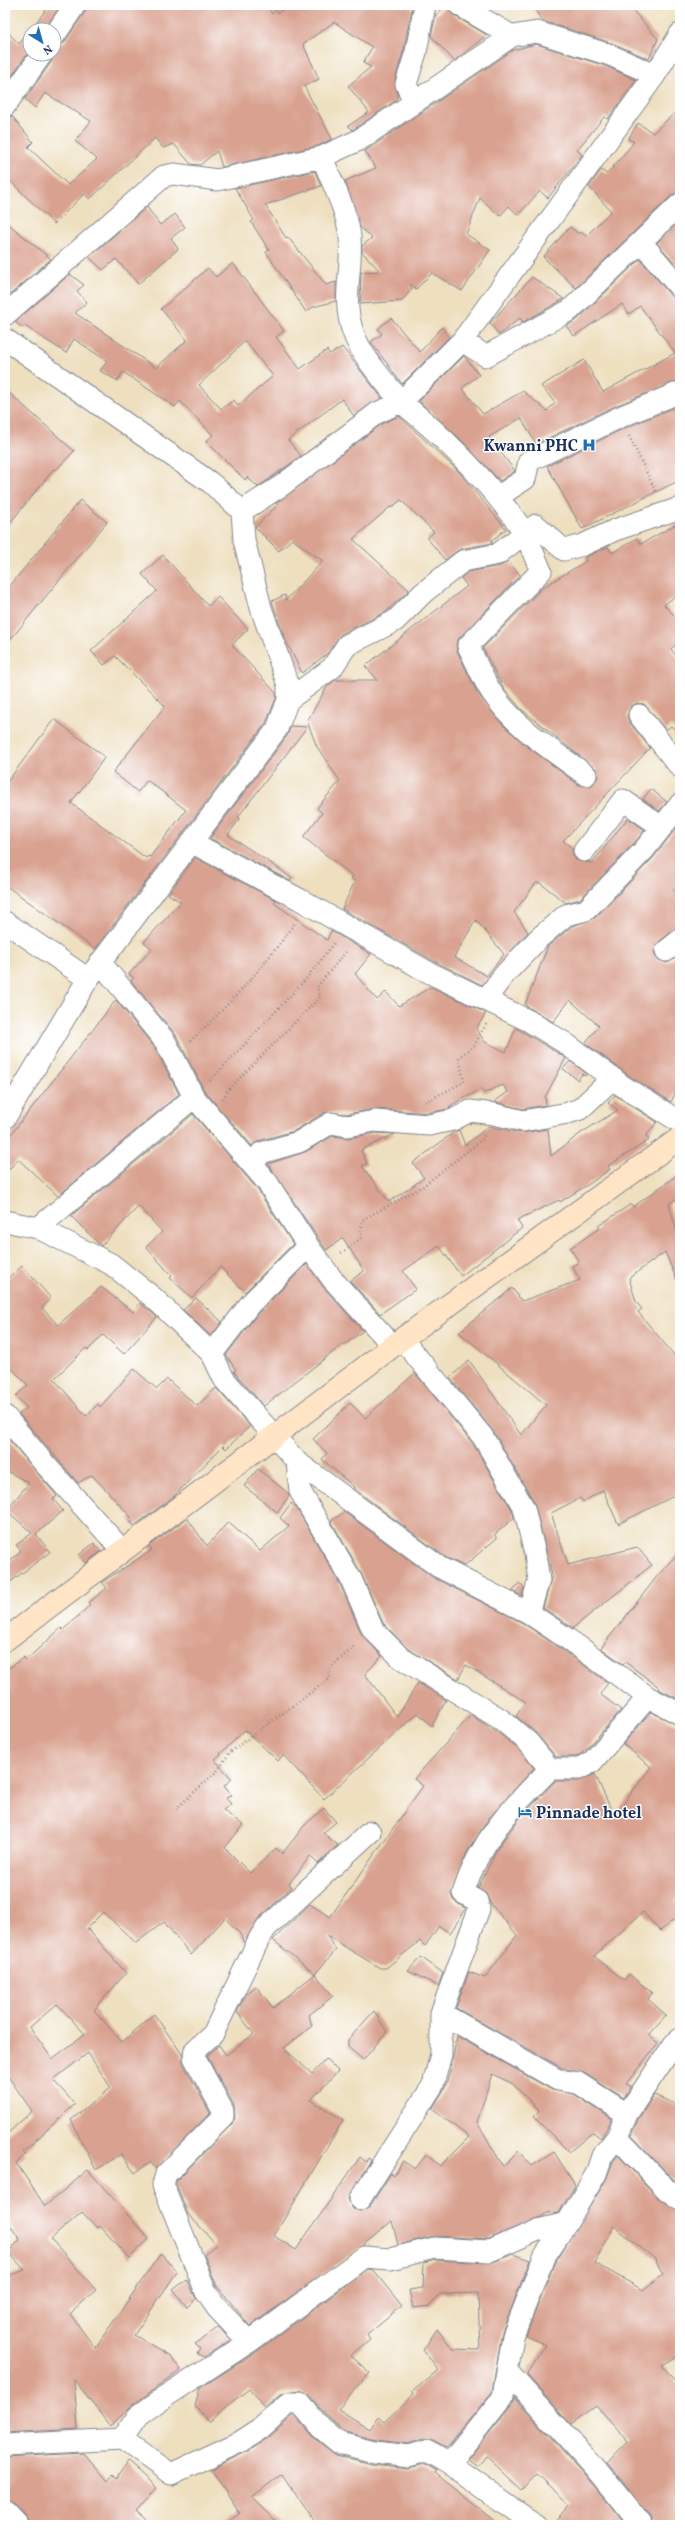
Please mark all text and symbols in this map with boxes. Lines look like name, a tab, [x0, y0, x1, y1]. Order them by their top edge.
north arrow	[22, 22, 62, 62]
text: N	[39, 40, 55, 57]
place label: Kwanni PHC	[483, 436, 578, 458]
hospital icon: Kwanni PHC	[581, 437, 597, 453]
place label: Pinnade hotel	[536, 1803, 642, 1825]
hotel icon: Pinnade hotel	[517, 1804, 533, 1820]

